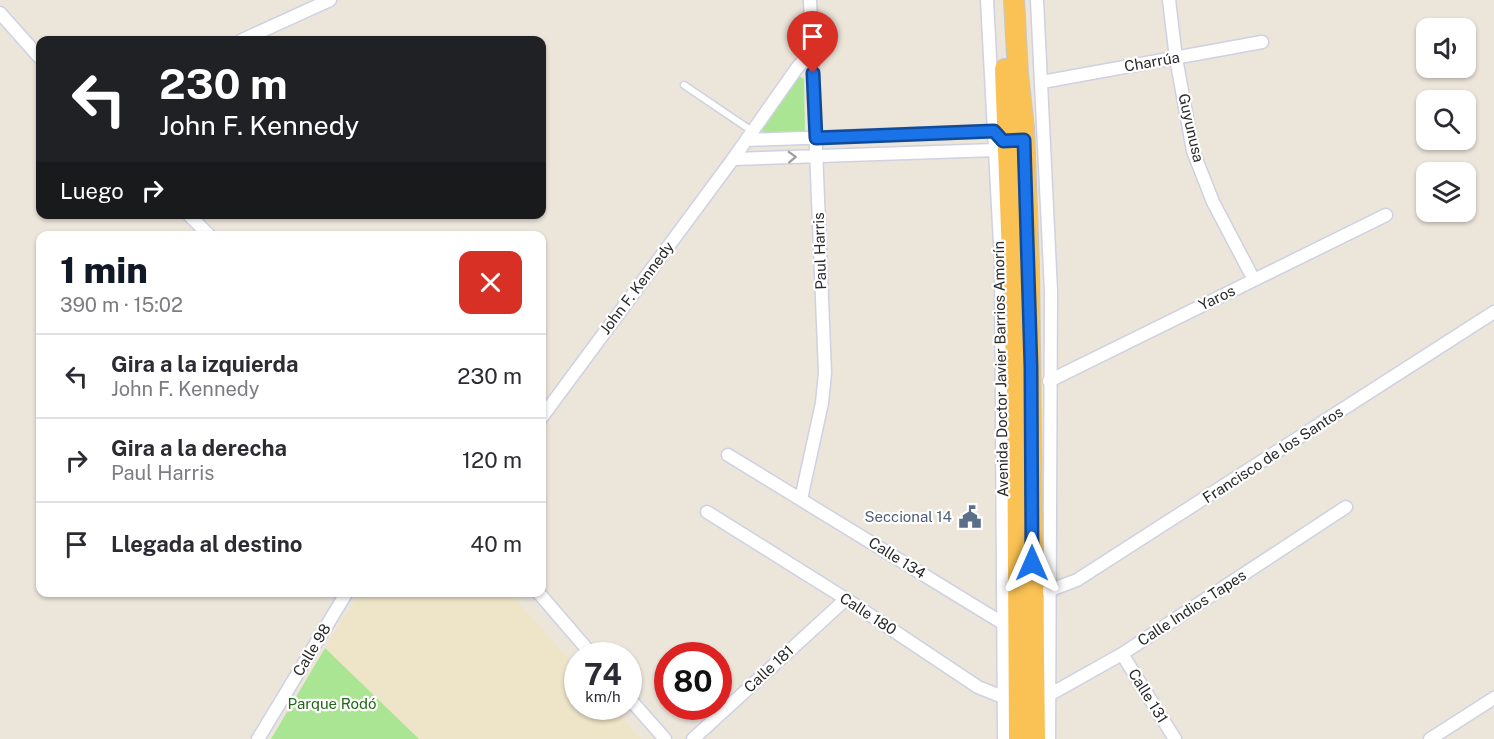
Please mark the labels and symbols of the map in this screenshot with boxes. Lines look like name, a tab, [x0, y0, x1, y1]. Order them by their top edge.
pin	[787, 11, 838, 73]
street label: Charrúa	[1123, 48, 1181, 75]
street label: Guyunusa	[1175, 92, 1208, 164]
one-way arrow	[787, 150, 796, 163]
street label: Paul Harris	[810, 212, 829, 290]
street label: John F. Kennedy	[596, 238, 677, 337]
street label: Avenida Doctor Javier Barrios Amorín	[990, 241, 1011, 497]
street label: Yaros	[1196, 282, 1238, 314]
street label: Francisco de los Santos	[1199, 403, 1346, 506]
public building icon: Seccional 14	[957, 504, 983, 530]
place label: Seccional 14	[864, 508, 952, 525]
position arrow	[1000, 531, 1064, 595]
street label: Calle 134	[866, 533, 929, 582]
street label: Calle Indios Tapes	[1134, 566, 1249, 649]
street label: Calle 180	[837, 589, 900, 638]
street label: Calle 98	[289, 620, 334, 679]
speed limit sign: 80	[654, 642, 732, 720]
street label: Calle 181	[741, 642, 797, 696]
street label: Calle 131	[1125, 665, 1172, 726]
park label: Parque Rodó	[288, 695, 376, 712]

